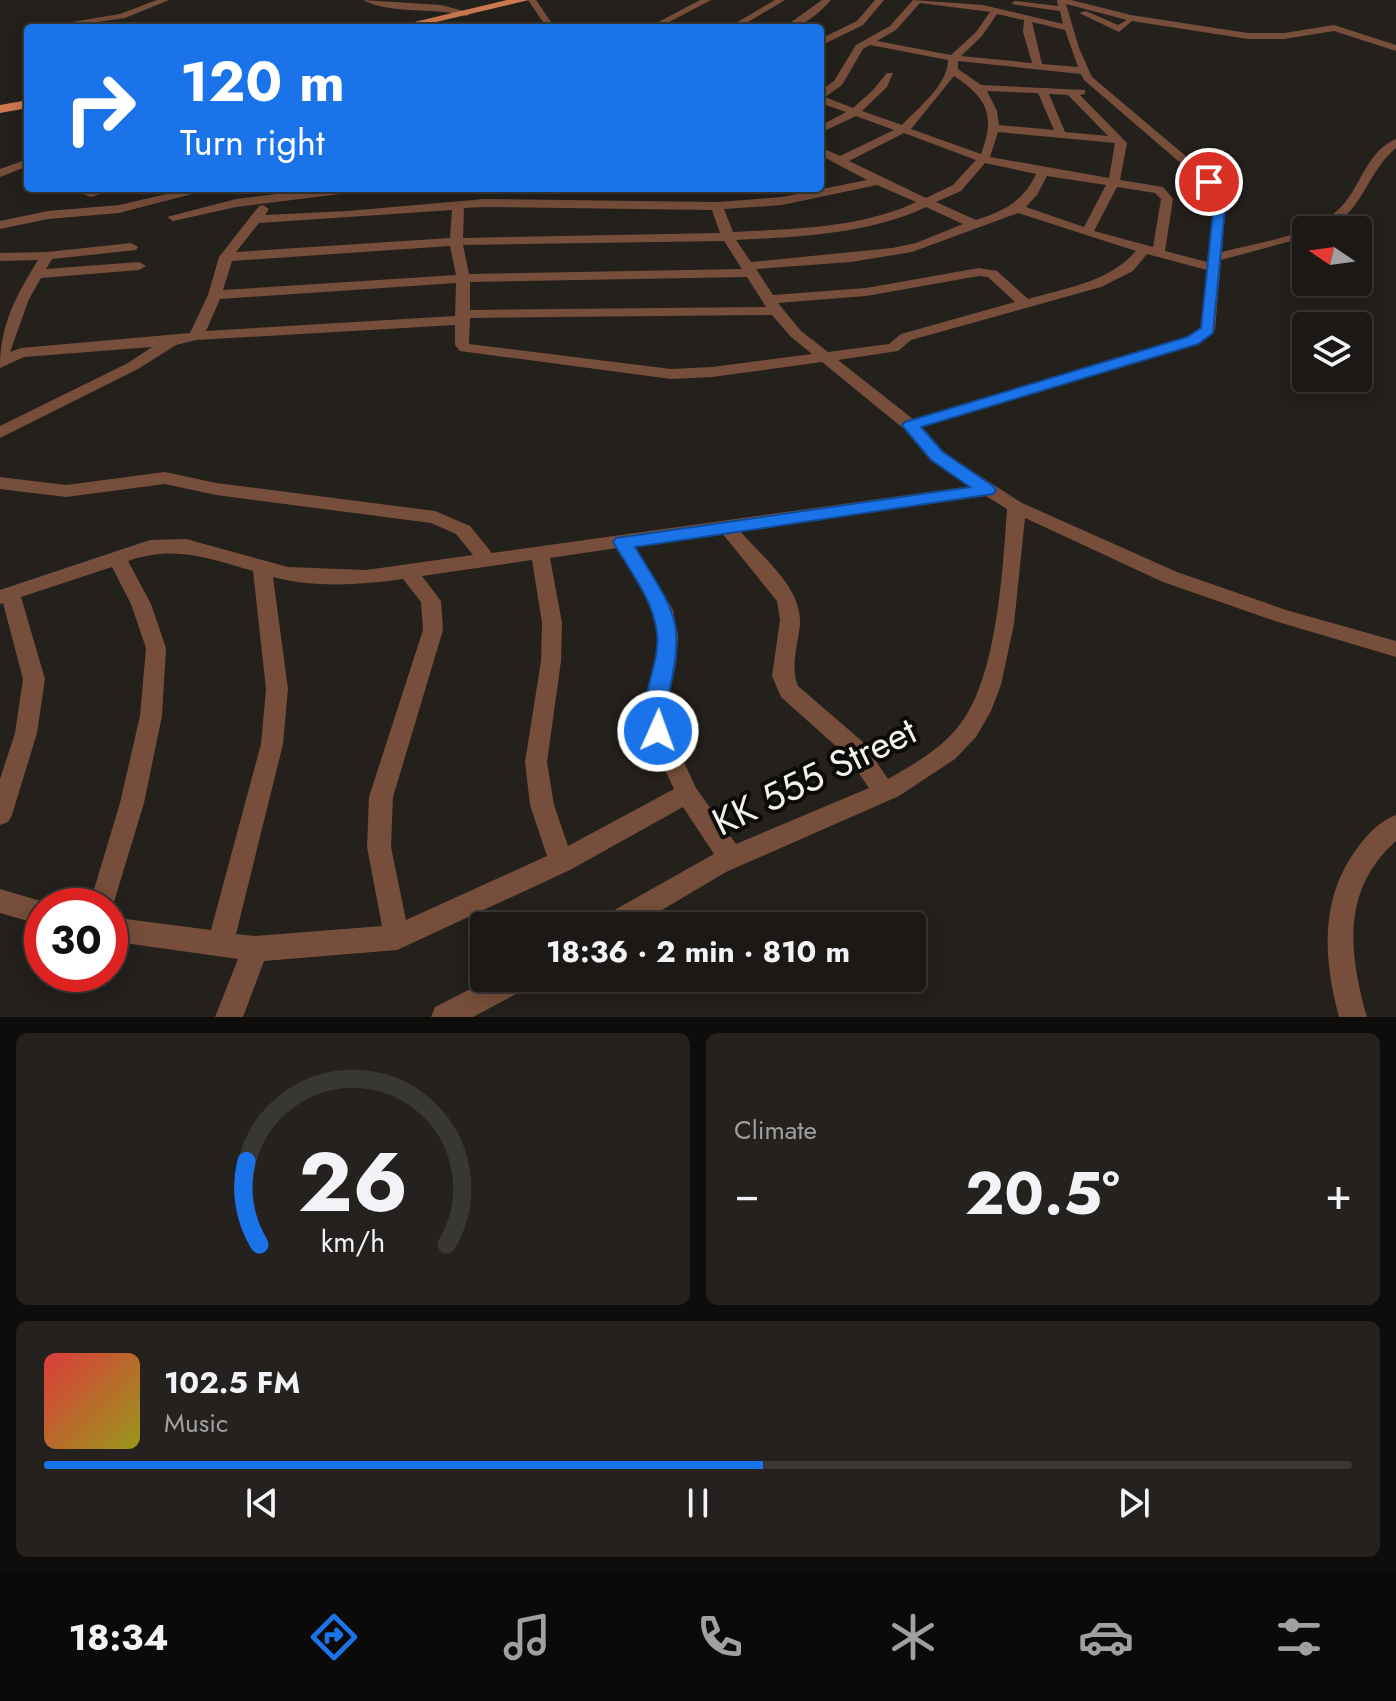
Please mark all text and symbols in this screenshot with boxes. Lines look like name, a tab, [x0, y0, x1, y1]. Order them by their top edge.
text: 120 m	[180, 41, 345, 122]
icon: right	[48, 56, 152, 160]
text: Turn right	[180, 116, 325, 168]
pin	[1175, 148, 1243, 216]
icon: arrive	[1187, 160, 1231, 204]
north arrow	[1292, 216, 1372, 296]
map controls	[1292, 216, 1372, 392]
button: layers	[1292, 312, 1372, 392]
position arrow	[616, 689, 700, 773]
street label: KK 555 Street	[703, 703, 925, 849]
speed limit sign: 30	[24, 888, 128, 992]
text: 18:36 · 2 min · 810 m	[546, 930, 850, 973]
text: Climate	[734, 1111, 817, 1149]
text: 26	[298, 1122, 408, 1242]
text: 20.5°	[965, 1150, 1120, 1237]
text: −	[734, 1162, 760, 1226]
text: +	[1325, 1162, 1352, 1226]
text: km/h	[321, 1221, 385, 1263]
text: 102.5 FM	[164, 1361, 300, 1404]
text: Music	[164, 1404, 228, 1442]
icon: previous	[240, 1481, 284, 1525]
icon: pause	[676, 1481, 720, 1525]
icon: next	[1112, 1481, 1156, 1525]
icon: directions	[306, 1609, 362, 1665]
icon: music	[499, 1609, 555, 1665]
icon: phone	[692, 1609, 748, 1665]
icon: climate	[885, 1609, 941, 1665]
icon: car	[1078, 1609, 1134, 1665]
icon: filters	[1271, 1609, 1327, 1665]
text: 18:34	[69, 1611, 169, 1663]

